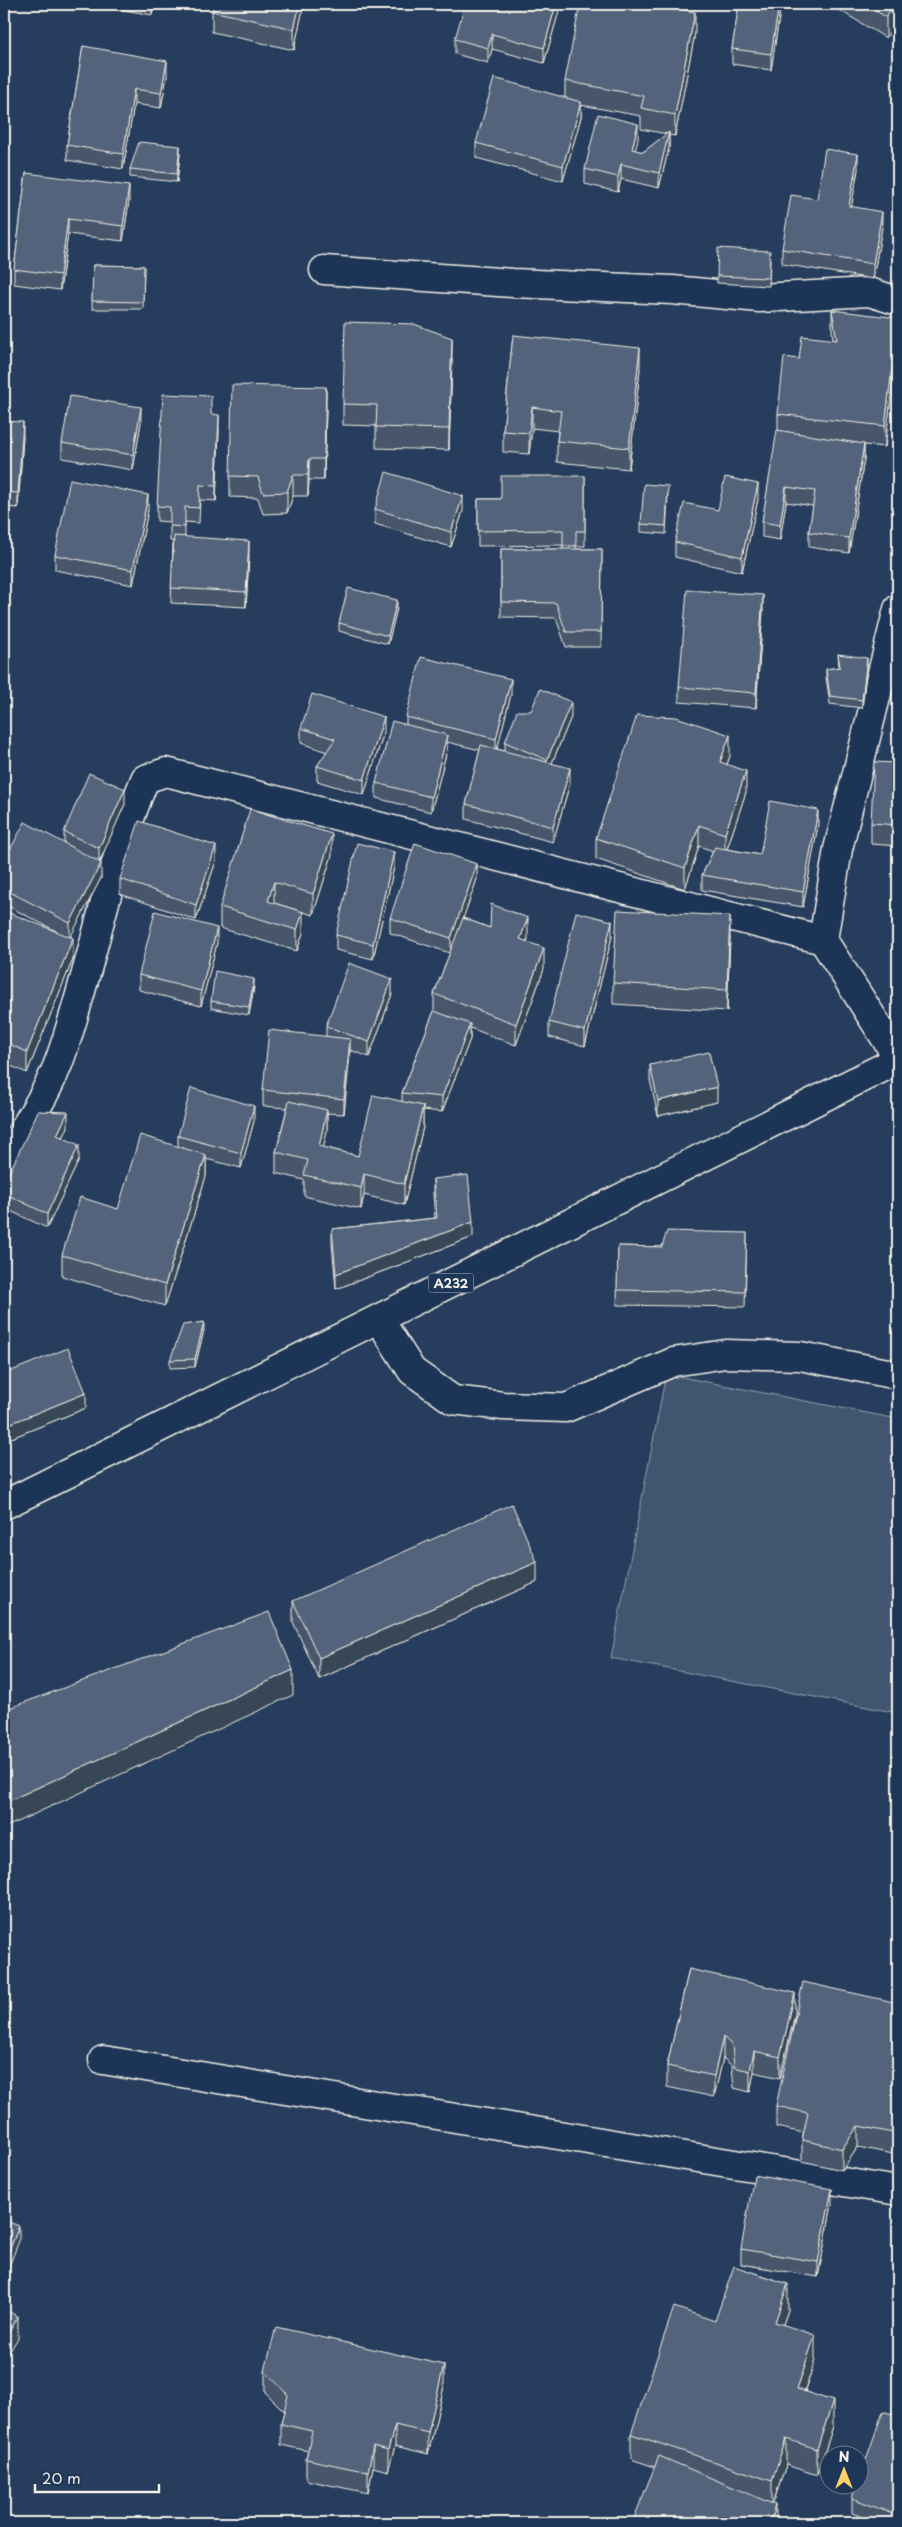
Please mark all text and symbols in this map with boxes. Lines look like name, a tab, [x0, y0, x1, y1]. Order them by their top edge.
road number: A232	[428, 1274, 474, 1292]
north arrow	[820, 2444, 870, 2494]
text: N	[838, 2446, 850, 2467]
scale bar	[35, 2462, 159, 2494]
text: 20 m	[42, 2466, 81, 2489]

